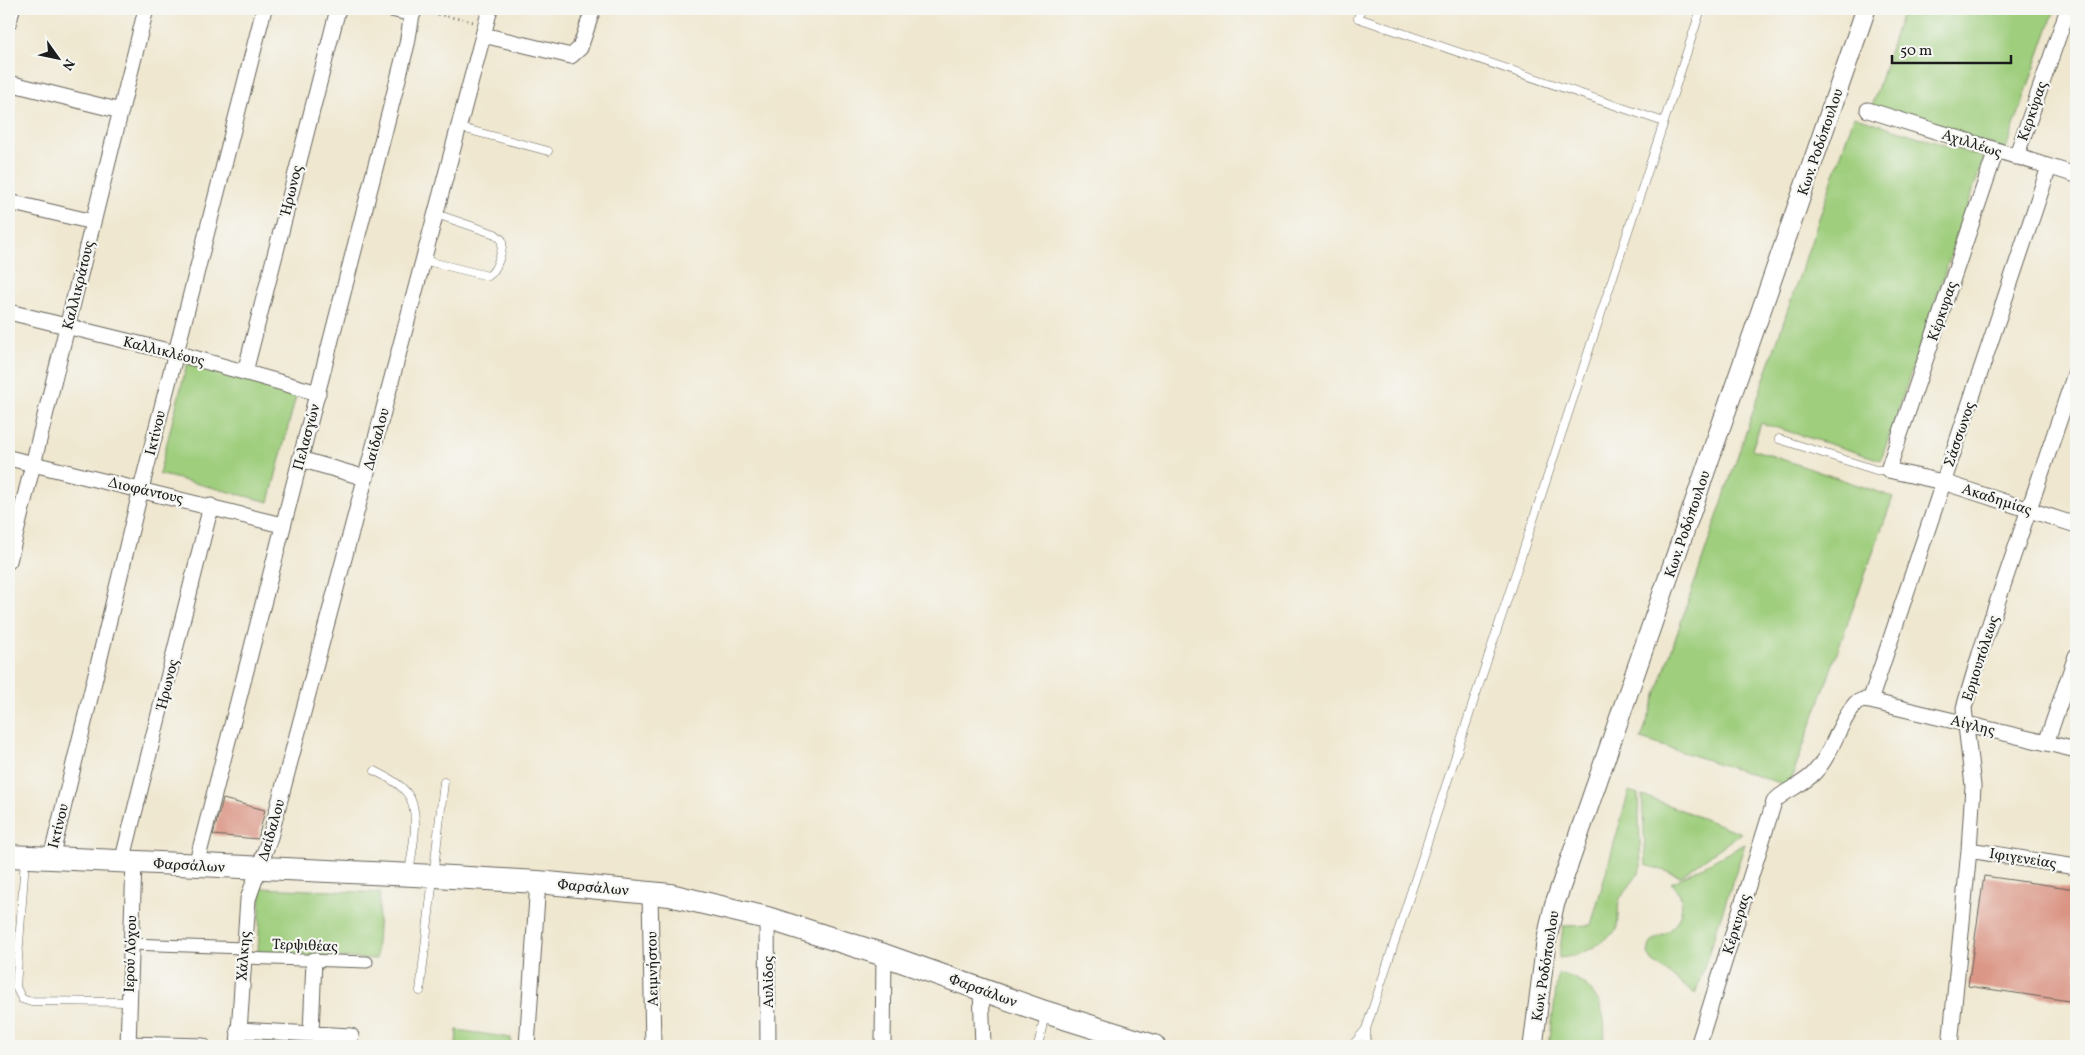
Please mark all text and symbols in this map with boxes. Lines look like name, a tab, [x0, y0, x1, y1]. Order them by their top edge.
north arrow	[32, 32, 82, 82]
scale bar	[1892, 32, 2011, 64]
text: 50 m	[1900, 41, 1932, 62]
text: N	[57, 55, 78, 74]
street label: Κερκύρας	[2013, 78, 2054, 144]
street label: Κων. Ροδόπουλου	[1793, 86, 1850, 199]
street label: Αχιλλέως	[1939, 125, 2005, 164]
street label: Ήρωνος	[276, 163, 309, 220]
street label: Καλλικράτους	[58, 238, 101, 332]
street label: Κέρκυρας	[1923, 278, 1964, 344]
street label: Καλλικλέους	[120, 332, 207, 373]
street label: Σάσσωνος	[1939, 399, 1981, 470]
street label: Πελασγών	[288, 402, 326, 473]
street label: Δαίδαλου	[359, 406, 396, 473]
street label: Ικτίνου	[141, 409, 172, 458]
street label: Κων. Ροδόπουλου	[1660, 468, 1717, 581]
street label: Διοφάντους	[106, 473, 186, 510]
street label: Ακαδημίας	[1959, 479, 2035, 522]
street label: Ερμουπόλεως	[1958, 613, 2005, 704]
street label: Ήρωνος	[152, 657, 185, 714]
street label: Αίγλης	[1948, 711, 1997, 742]
street label: Δαίδαλου	[254, 797, 291, 864]
street label: Ικτίνου	[44, 802, 75, 851]
street label: Ιφιγενείας	[1988, 844, 2058, 875]
street label: Φαρσάλων	[153, 854, 225, 879]
street label: Φαρσάλων	[556, 875, 629, 902]
street label: Κέρκυρας	[1718, 891, 1757, 957]
street label: Κων. Ροδόπουλου	[1527, 909, 1566, 1023]
street label: Ιερού Λόχου	[120, 915, 143, 993]
street label: Χάλκης	[232, 930, 257, 982]
street label: Αειμνήστου	[642, 931, 665, 1007]
street label: Τερψιθέας	[272, 935, 339, 958]
street label: Αυλίδος	[759, 955, 780, 1008]
street label: Φαρσάλων	[945, 969, 1020, 1013]

